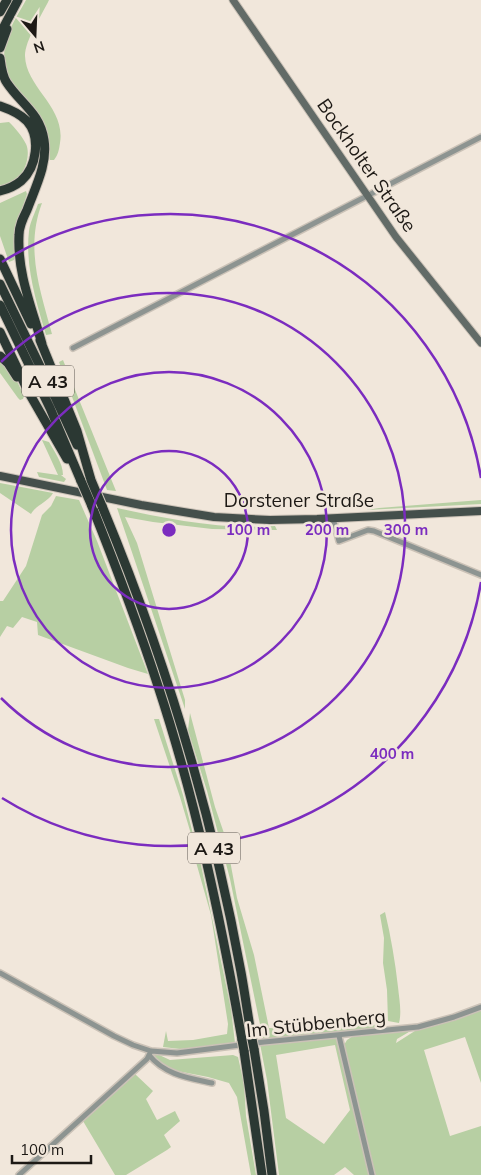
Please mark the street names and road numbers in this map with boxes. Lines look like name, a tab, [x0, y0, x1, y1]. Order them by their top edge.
street label: Bockholter Straße	[312, 94, 422, 236]
road number: A 43	[22, 366, 74, 396]
street label: Dorstener Straße	[224, 488, 374, 512]
road number: A 43	[188, 832, 240, 864]
street label: Im Stübbenberg	[245, 1004, 387, 1042]

